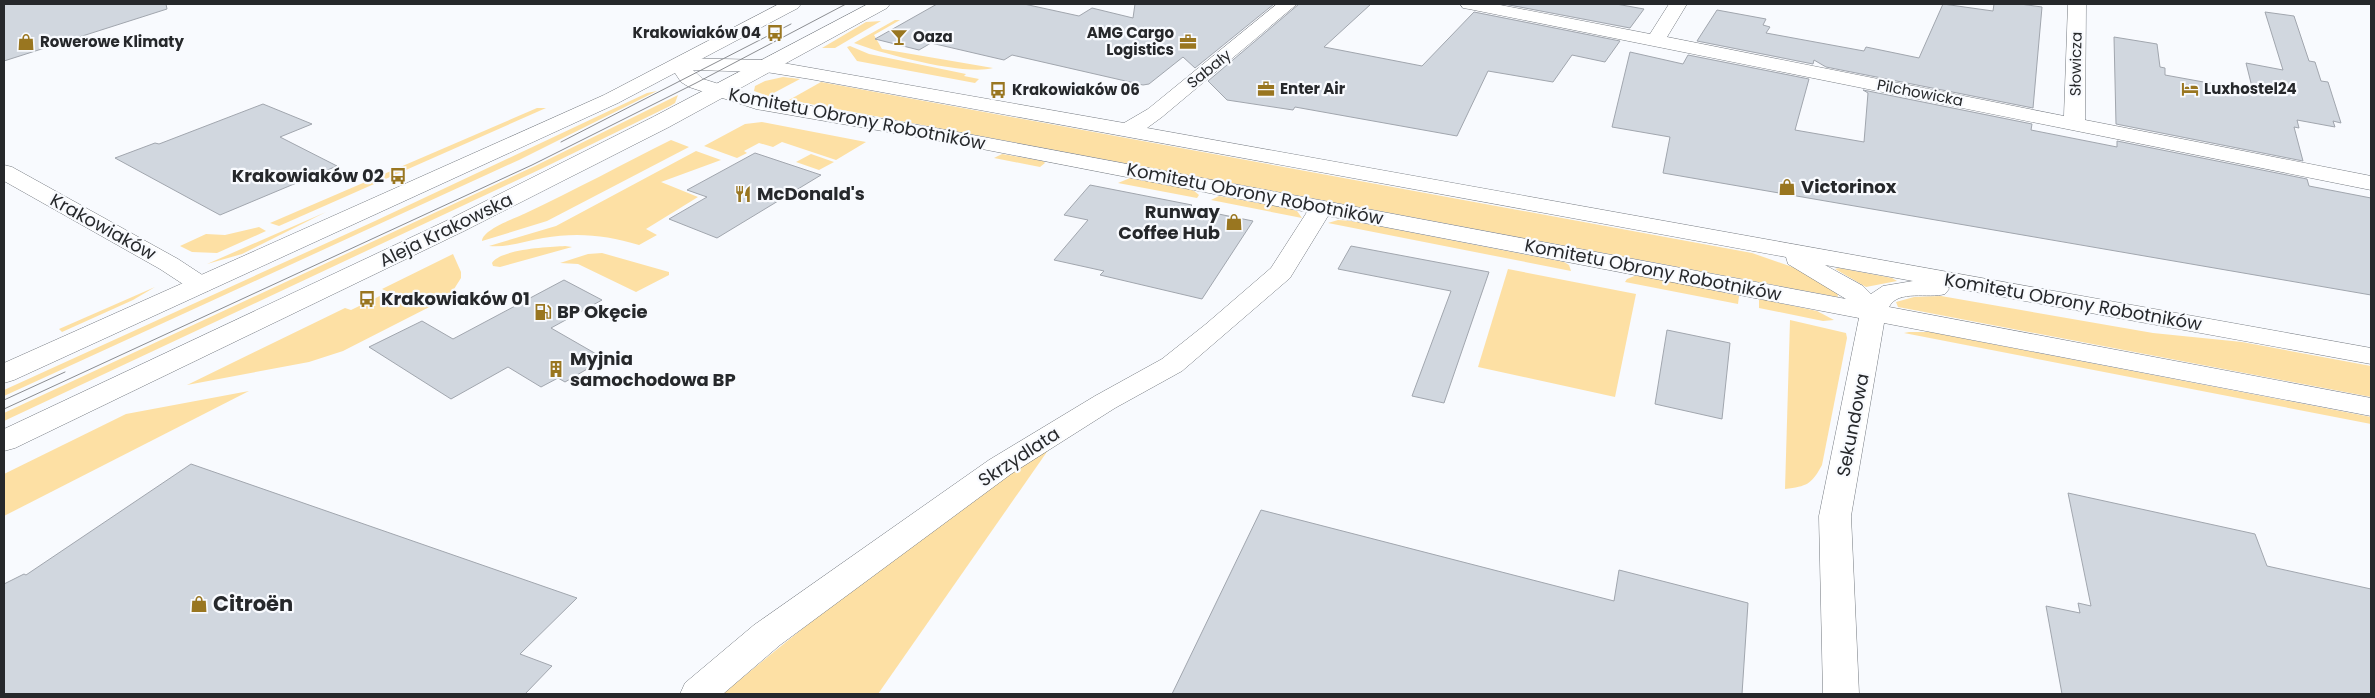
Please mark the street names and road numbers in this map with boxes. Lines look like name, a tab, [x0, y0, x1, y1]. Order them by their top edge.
street label: Słowicza	[2064, 32, 2087, 96]
street label: Sabały	[1182, 44, 1236, 93]
street label: Pilchowicka	[1875, 74, 1965, 111]
street label: Komitetu Obrony Robotników	[727, 81, 988, 156]
street label: Komitetu Obrony Robotników	[1125, 156, 1386, 231]
street label: Aleja Krakowska	[375, 186, 517, 273]
street label: Krakowiaków	[46, 187, 161, 266]
street label: Komitetu Obrony Robotników	[1523, 232, 1784, 307]
street label: Komitetu Obrony Robotników	[1942, 267, 2204, 337]
street label: Sekundowa	[1830, 371, 1875, 479]
street label: Skrzydlata	[973, 421, 1064, 492]

